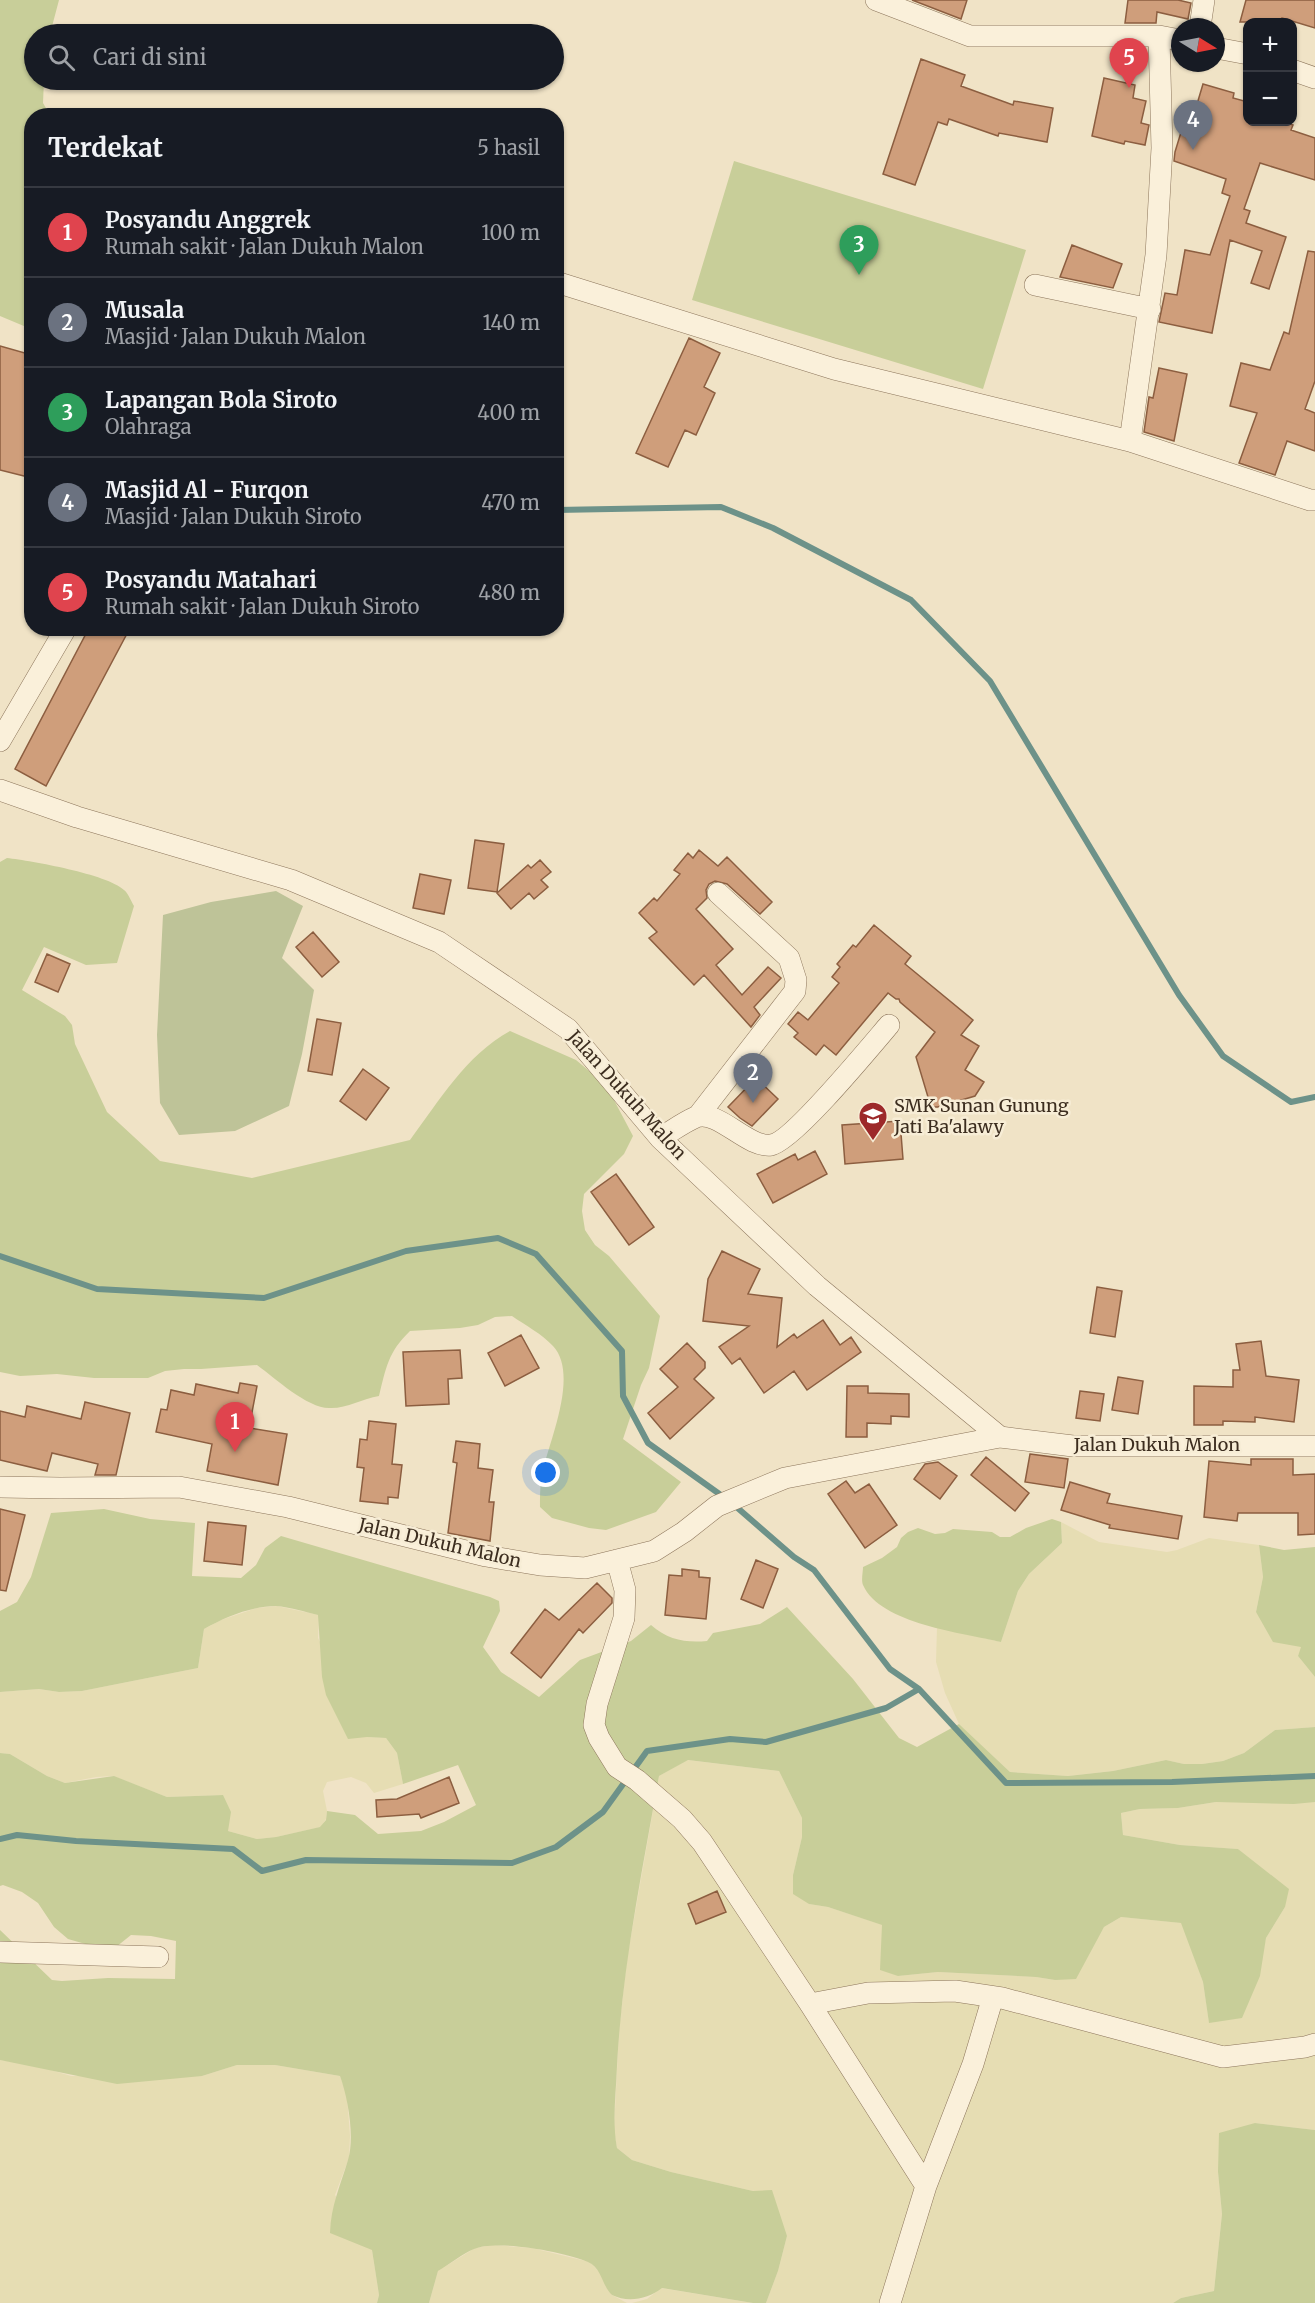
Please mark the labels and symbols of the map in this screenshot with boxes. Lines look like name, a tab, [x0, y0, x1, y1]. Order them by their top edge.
north arrow	[1171, 18, 1225, 72]
pin: 5	[1110, 38, 1148, 88]
pin: 4	[1174, 100, 1212, 150]
pin: 3	[840, 226, 878, 275]
street label: Jalan Dukuh Malon	[562, 1024, 692, 1164]
pin: 2	[734, 1054, 772, 1103]
place label: SMK Sunan Gunung Jati Ba'alawy	[893, 1094, 1069, 1138]
school or university icon: SMK Sunan Gunung Jati Ba'alawy	[857, 1100, 889, 1142]
pin: 1	[216, 1402, 254, 1452]
street label: Jalan Dukuh Malon	[1073, 1433, 1240, 1456]
your location	[531, 1458, 560, 1487]
street label: Jalan Dukuh Malon	[355, 1512, 524, 1572]

